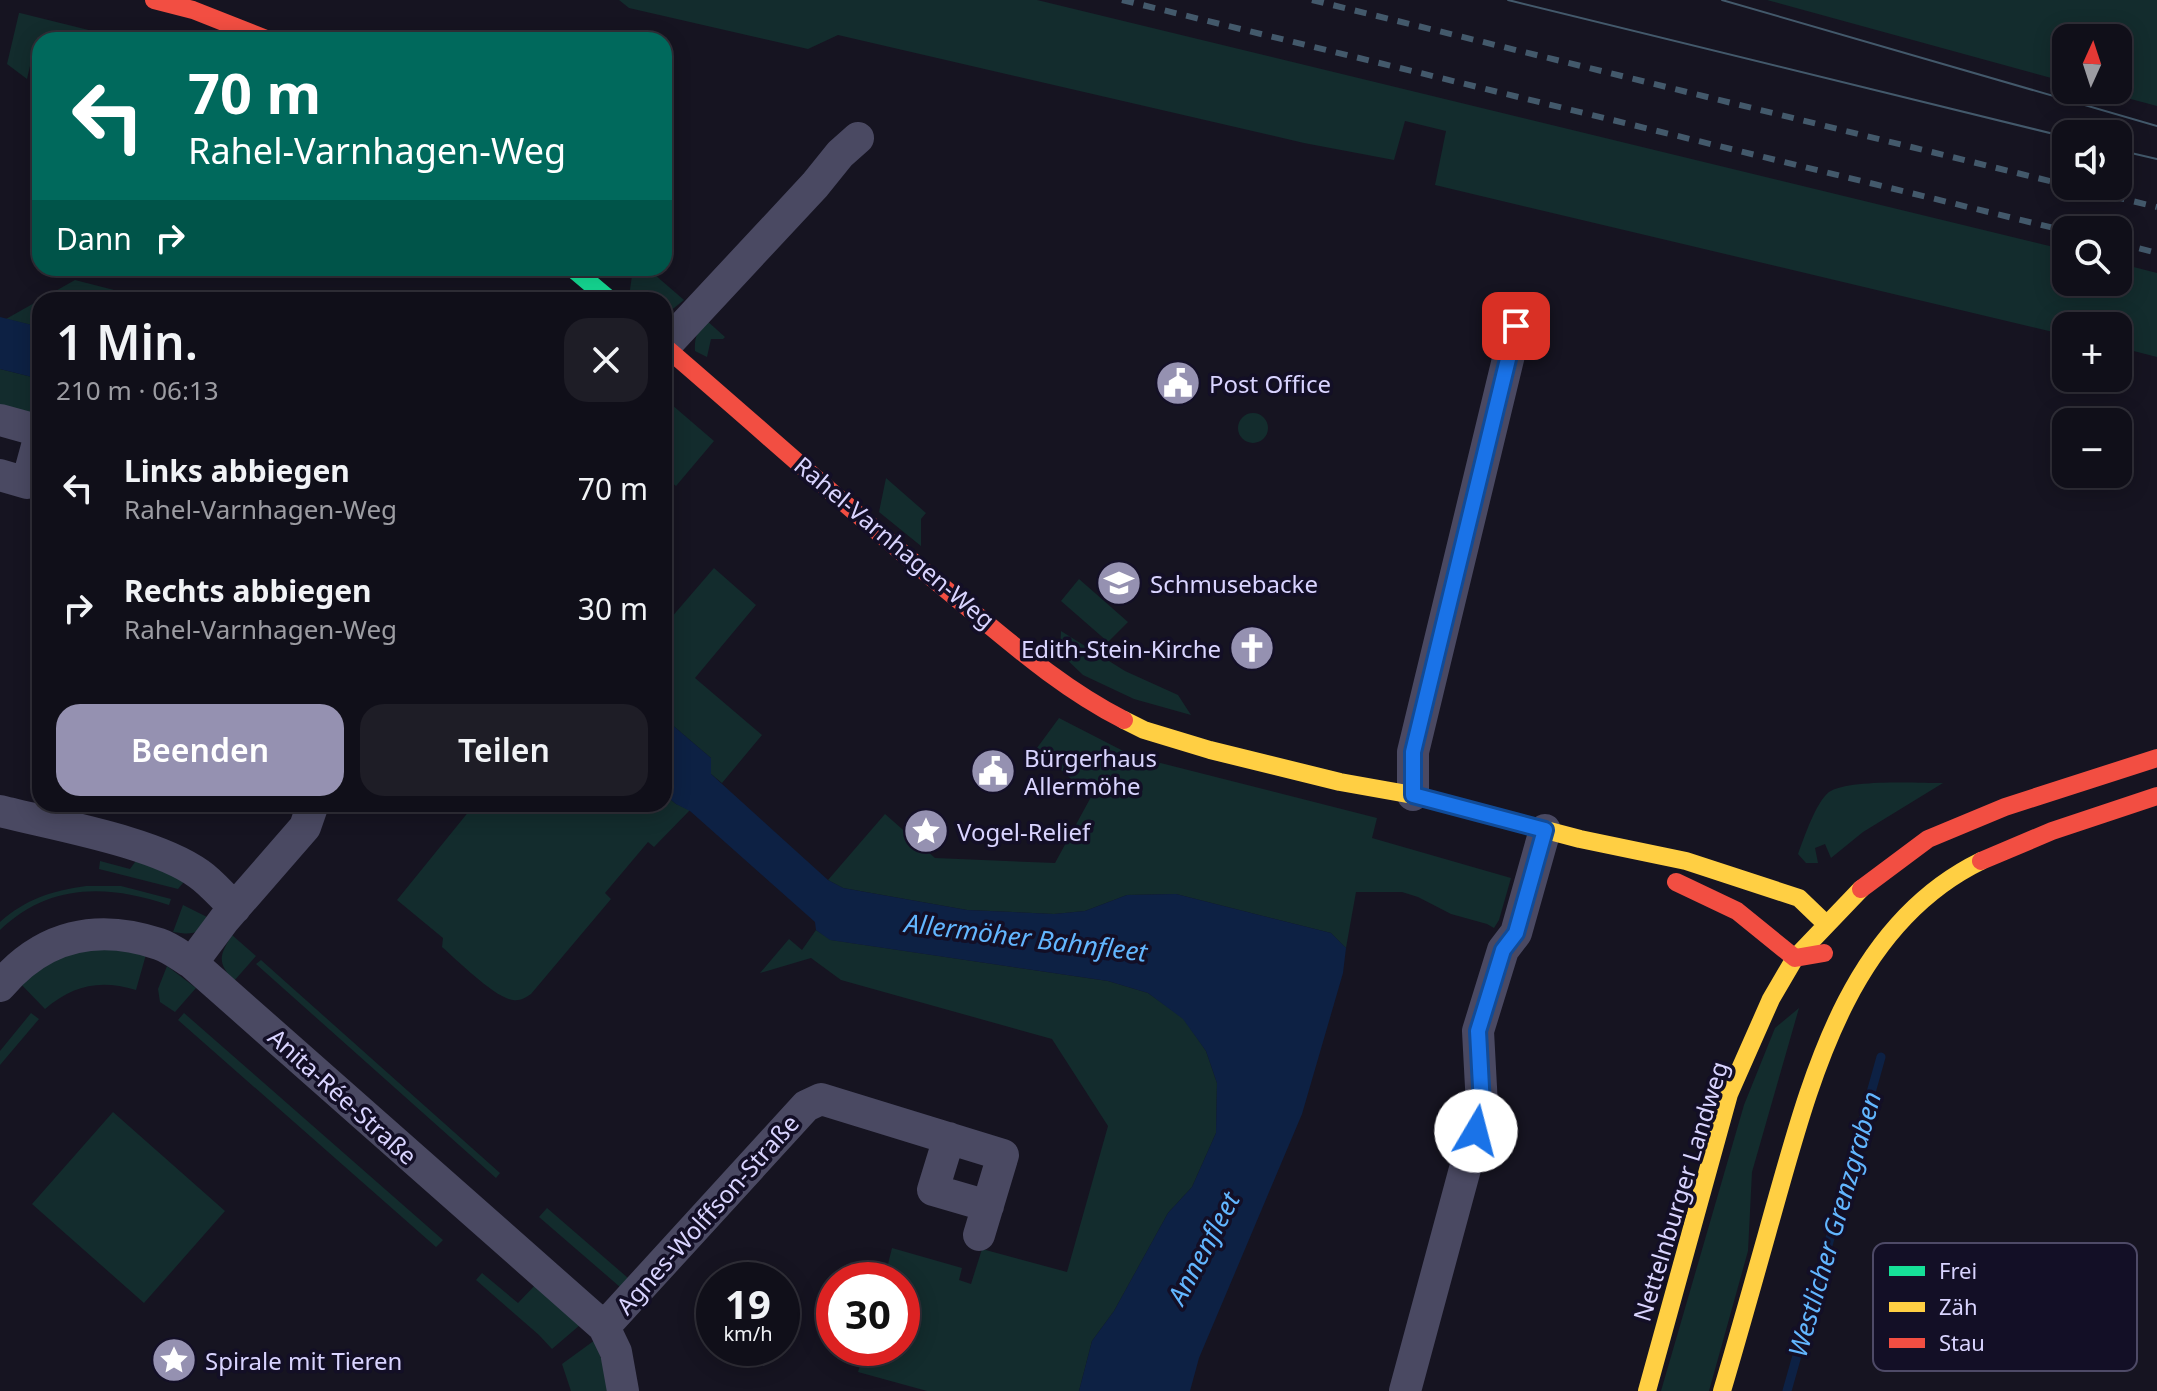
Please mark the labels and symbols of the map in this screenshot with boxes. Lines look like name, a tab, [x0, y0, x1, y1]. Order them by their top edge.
north arrow	[2052, 24, 2132, 104]
pin	[1482, 292, 1550, 360]
public building icon: Post Office	[1154, 359, 1202, 407]
place label: Post Office	[1209, 367, 1331, 400]
street label: Rahel-Varnhagen-Weg	[788, 448, 1002, 636]
school or university icon: Schmusebacke	[1095, 559, 1143, 607]
place label: Schmusebacke	[1150, 567, 1318, 600]
church icon: Edith-Stein-Kirche	[1228, 624, 1276, 672]
place label: Edith-Stein-Kirche	[1021, 632, 1221, 665]
place label: Bürgerhaus Allermöhe	[1024, 741, 1157, 802]
public building icon: Bürgerhaus Allermöhe	[969, 747, 1017, 795]
place icon: Vogel-Relief	[902, 807, 950, 855]
place label: Vogel-Relief	[957, 815, 1092, 848]
water label: Allermöher Bahnfleet	[901, 904, 1151, 970]
street label: Anita-Rée-Straße	[262, 1020, 424, 1172]
street label: Nettelnburger Landweg	[1625, 1057, 1735, 1325]
water label: Westlicher Grenzgraben	[1779, 1087, 1889, 1361]
position arrow	[1434, 1089, 1518, 1173]
street label: Agnes-Wolffson-Straße	[608, 1107, 806, 1321]
water label: Annenfleet	[1157, 1184, 1248, 1312]
legend	[1873, 1243, 2137, 1371]
text: Frei	[1939, 1255, 1977, 1285]
speed limit sign: 30	[816, 1262, 920, 1366]
text: Zäh	[1939, 1291, 1978, 1321]
text: Stau	[1939, 1327, 1985, 1357]
place icon: Spirale mit Tieren	[150, 1336, 198, 1384]
place label: Spirale mit Tieren	[205, 1344, 402, 1377]

